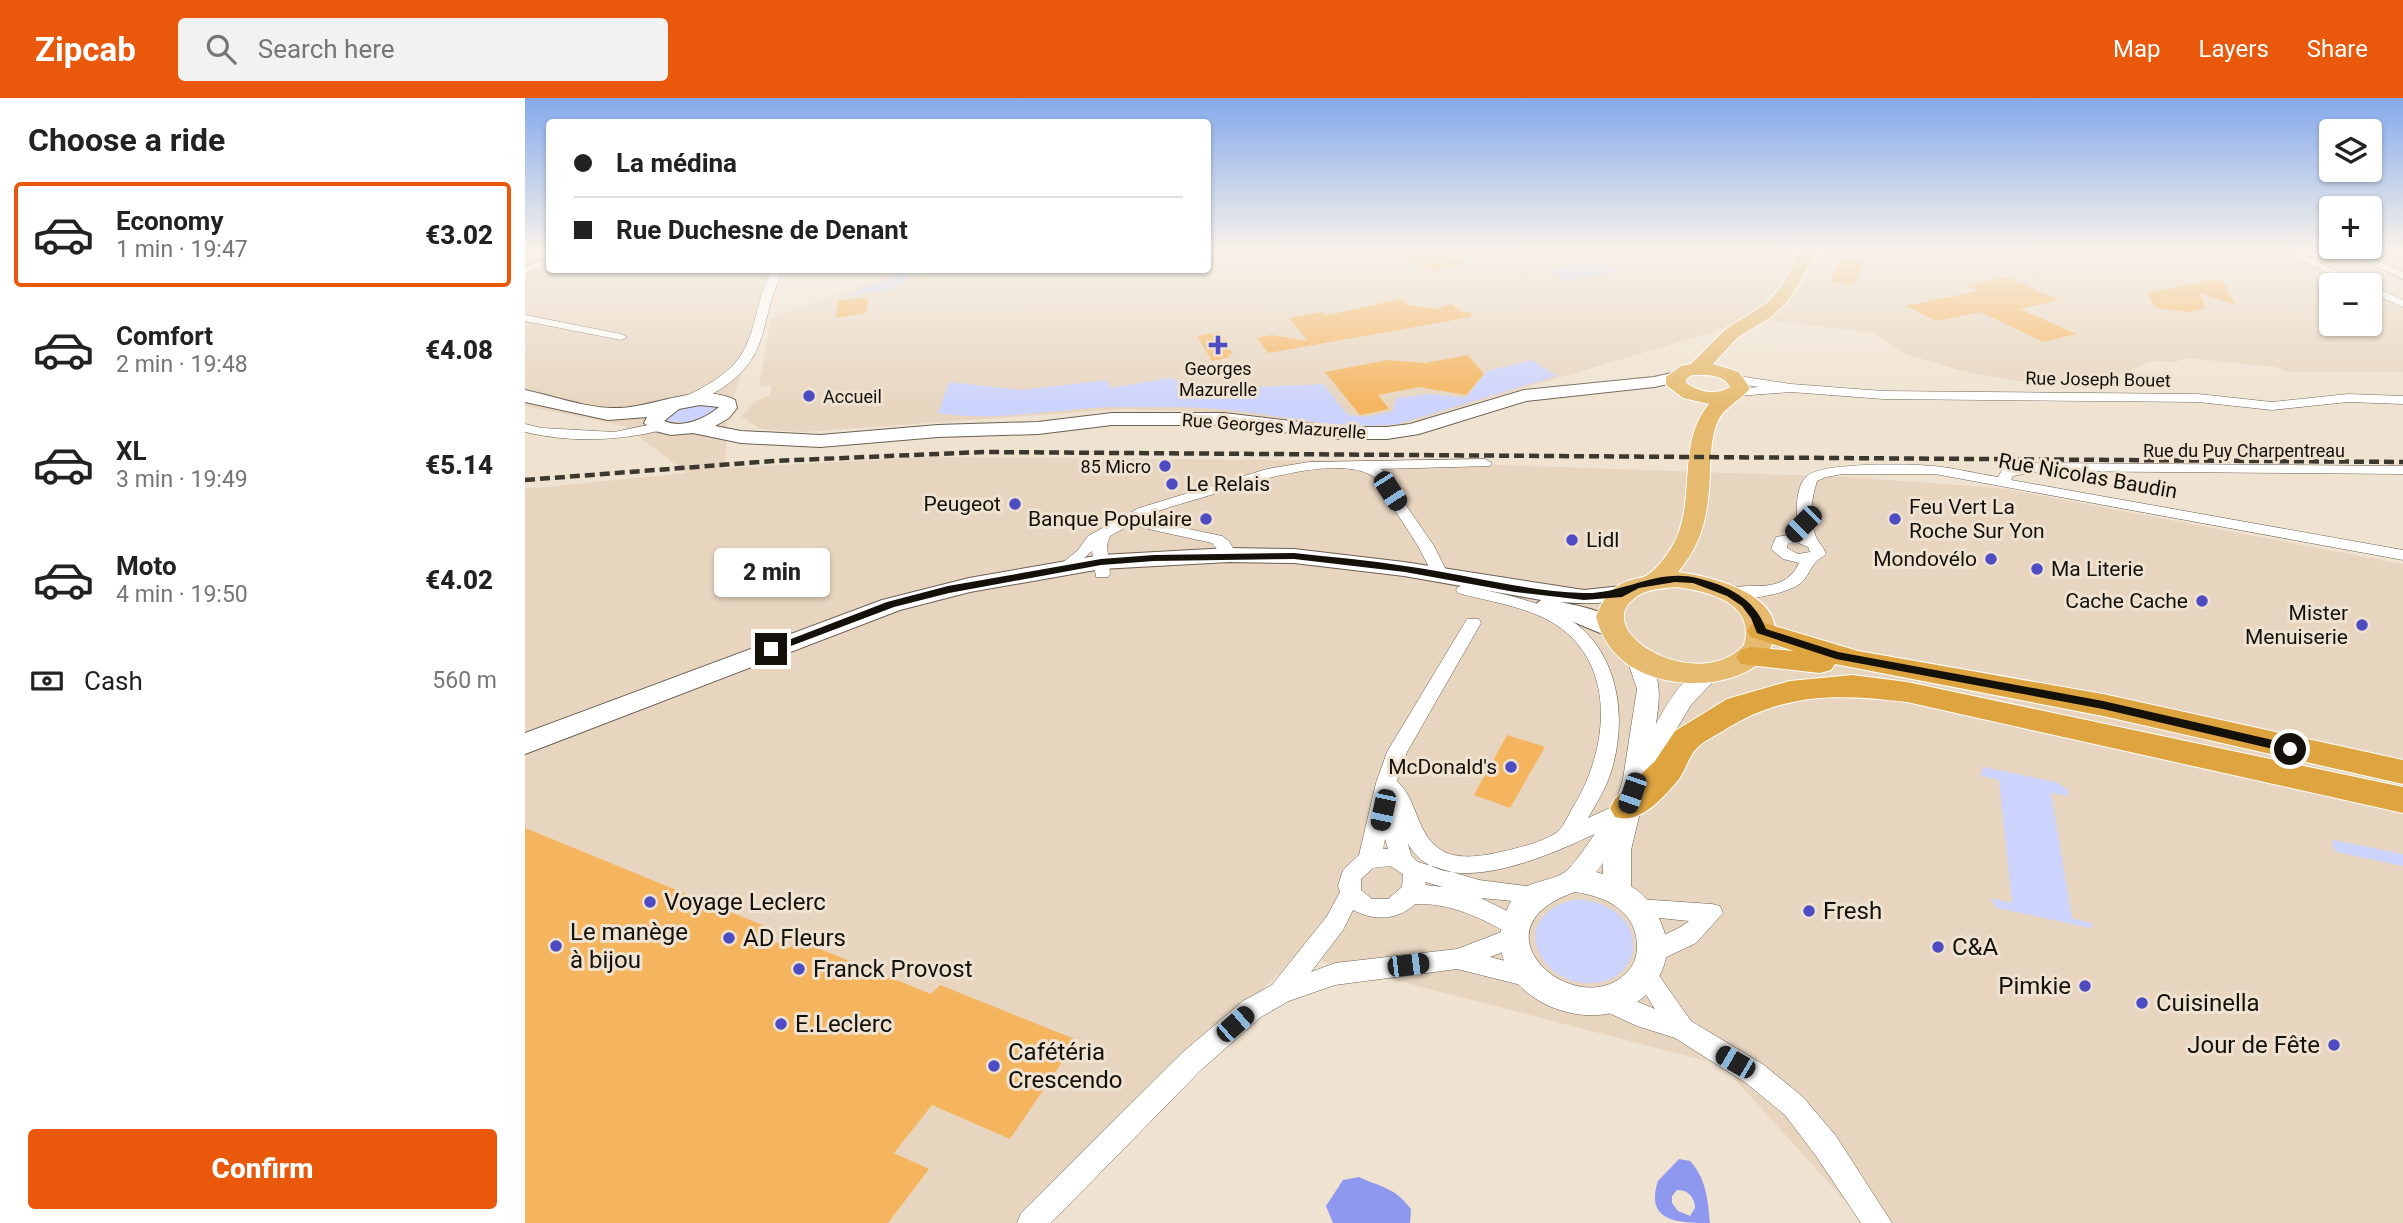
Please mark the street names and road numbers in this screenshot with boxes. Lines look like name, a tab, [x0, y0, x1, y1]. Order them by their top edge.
street label: Rue Joseph Bouet	[2025, 367, 2171, 391]
street label: Rue Georges Mazurelle	[1181, 409, 1367, 443]
street label: Rue du Puy Charpentreau	[2143, 440, 2345, 461]
street label: Rue Nicolas Baudin	[1997, 448, 2179, 504]

